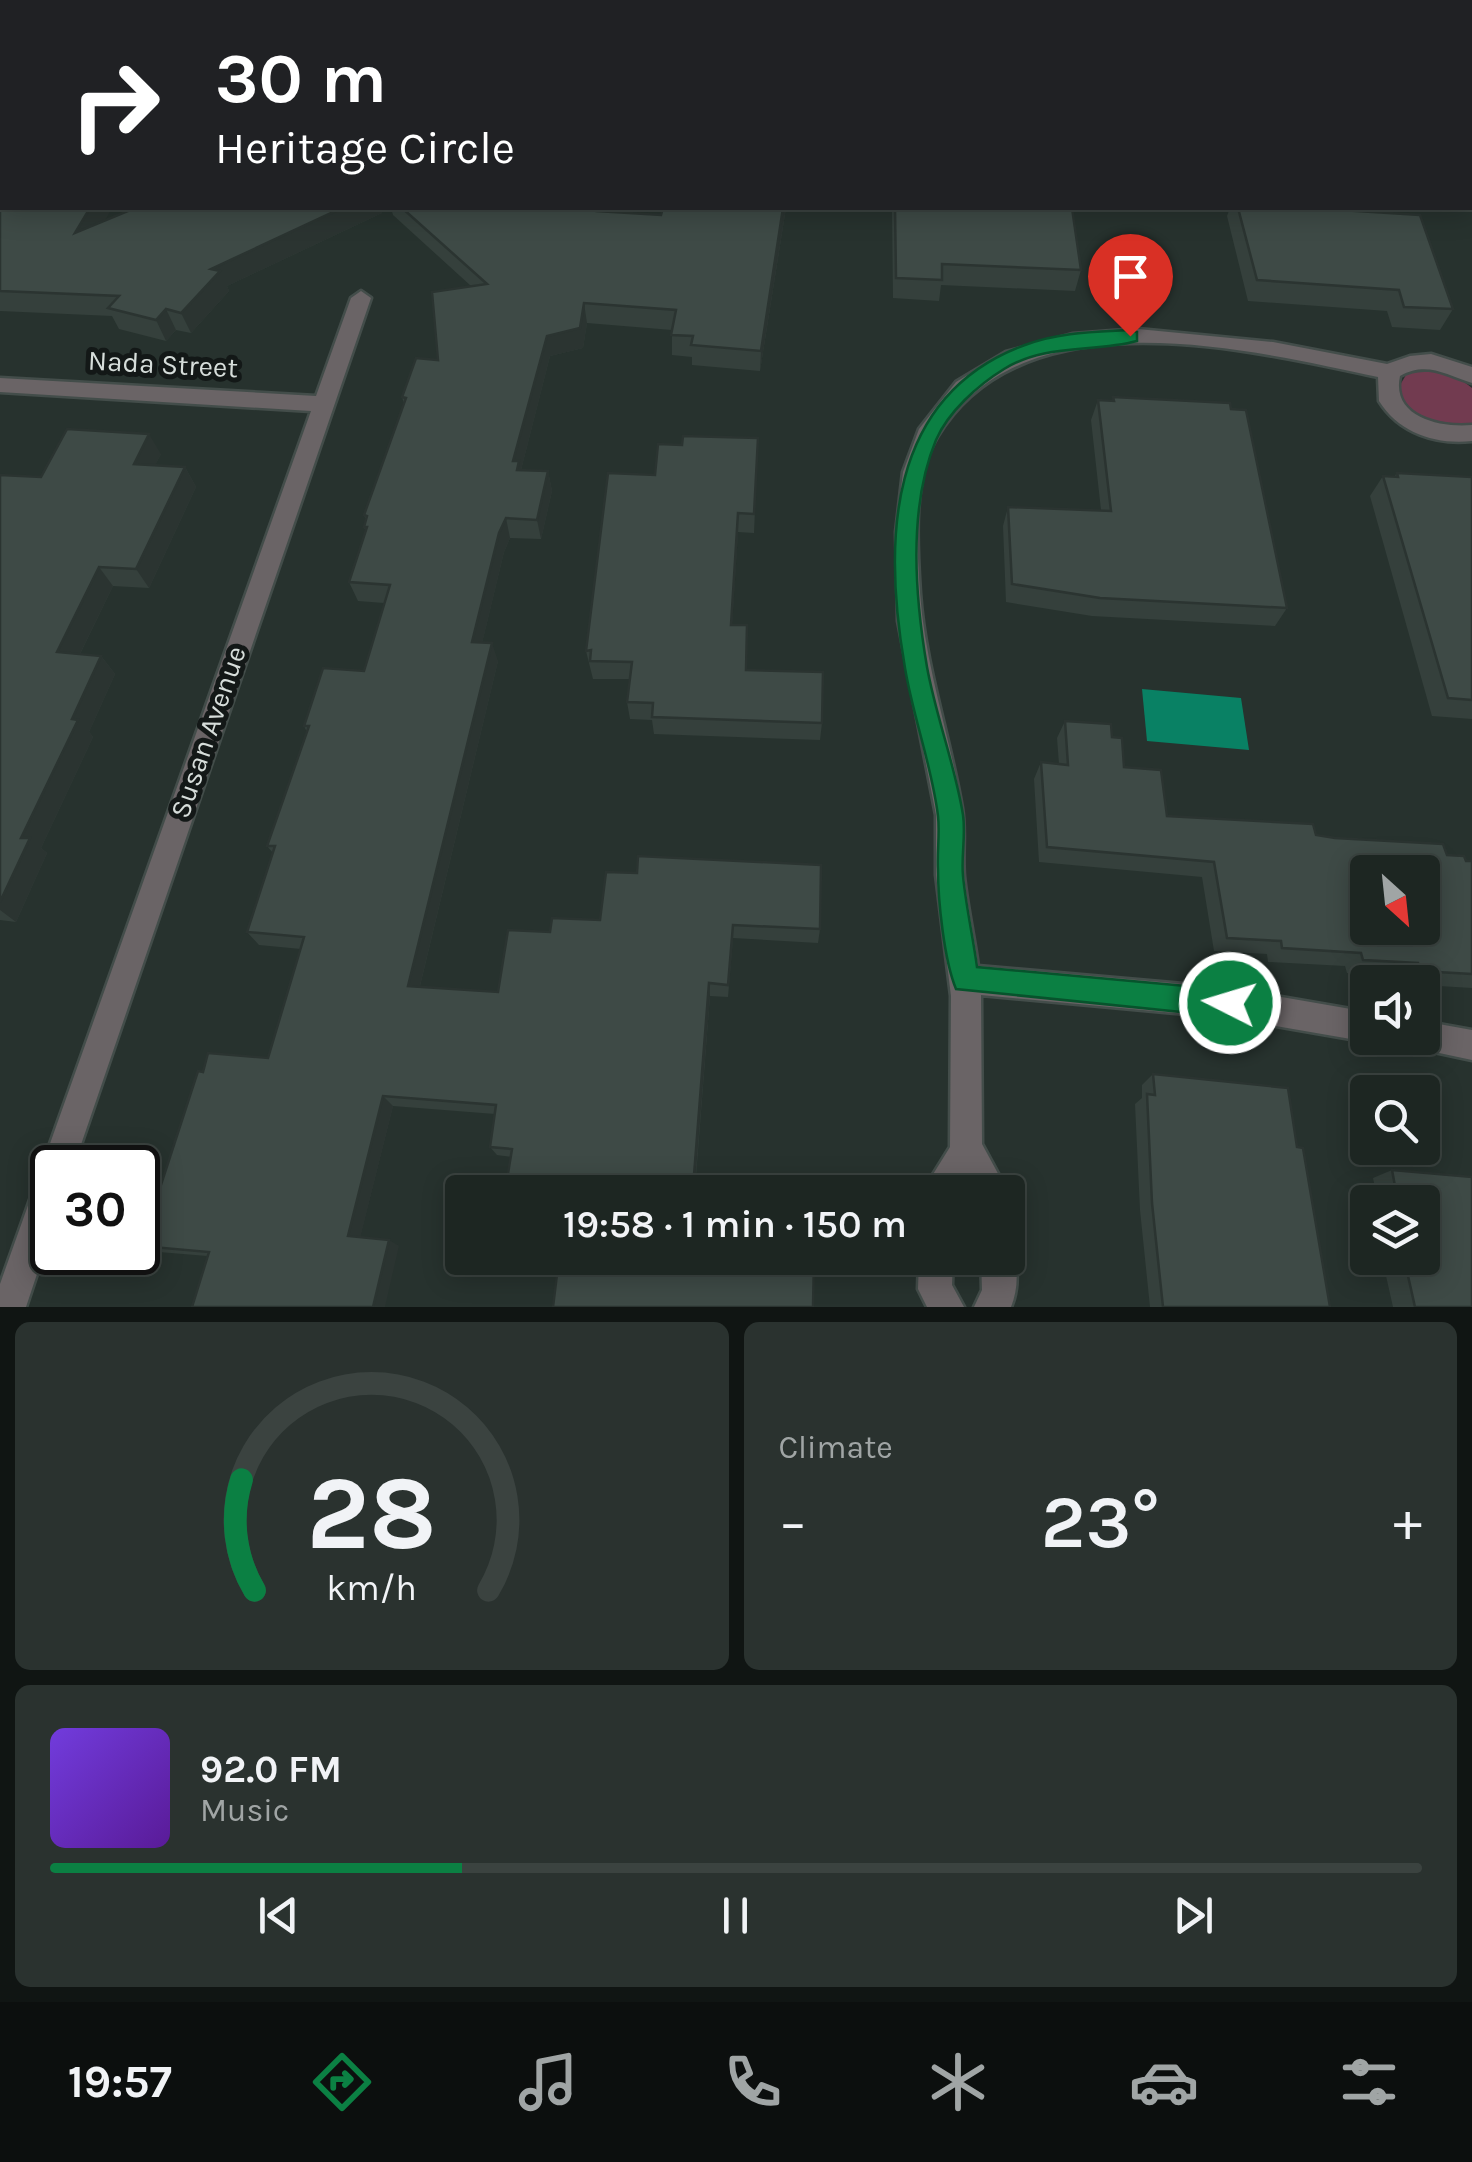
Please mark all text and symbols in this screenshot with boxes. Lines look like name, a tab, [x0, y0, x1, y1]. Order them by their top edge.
text: 30 m	[215, 38, 387, 120]
icon: right	[50, 40, 180, 170]
text: Heritage Circle	[215, 122, 515, 174]
pin	[1088, 234, 1173, 337]
icon: arrive	[1103, 249, 1158, 304]
street label: Nada Street	[87, 344, 239, 384]
street label: Susan Avenue	[163, 642, 253, 822]
north arrow	[1350, 855, 1440, 945]
map controls	[1350, 855, 1440, 1275]
position arrow	[1178, 951, 1282, 1055]
button: sound	[1350, 965, 1440, 1055]
button: search	[1350, 1075, 1440, 1165]
speed limit sign: 30	[30, 1145, 160, 1275]
button: layers	[1350, 1185, 1440, 1275]
text: 19:58 · 1 min · 150 m	[563, 1202, 907, 1247]
text: Climate	[779, 1429, 893, 1466]
text: 28	[307, 1453, 437, 1574]
text: 23°	[1041, 1478, 1160, 1566]
text: −	[779, 1490, 807, 1554]
text: +	[1393, 1490, 1422, 1554]
text: km/h	[326, 1567, 417, 1609]
text: 92.0 FM	[200, 1747, 342, 1792]
text: Music	[200, 1792, 289, 1829]
icon: previous	[251, 1888, 306, 1943]
icon: pause	[708, 1888, 763, 1943]
icon: next	[1166, 1888, 1221, 1943]
icon: directions	[307, 2047, 377, 2117]
icon: music	[513, 2047, 583, 2117]
icon: phone	[718, 2047, 788, 2117]
icon: climate	[923, 2047, 993, 2117]
icon: car	[1129, 2047, 1199, 2117]
icon: filters	[1334, 2047, 1404, 2117]
text: 19:57	[68, 2056, 172, 2108]

